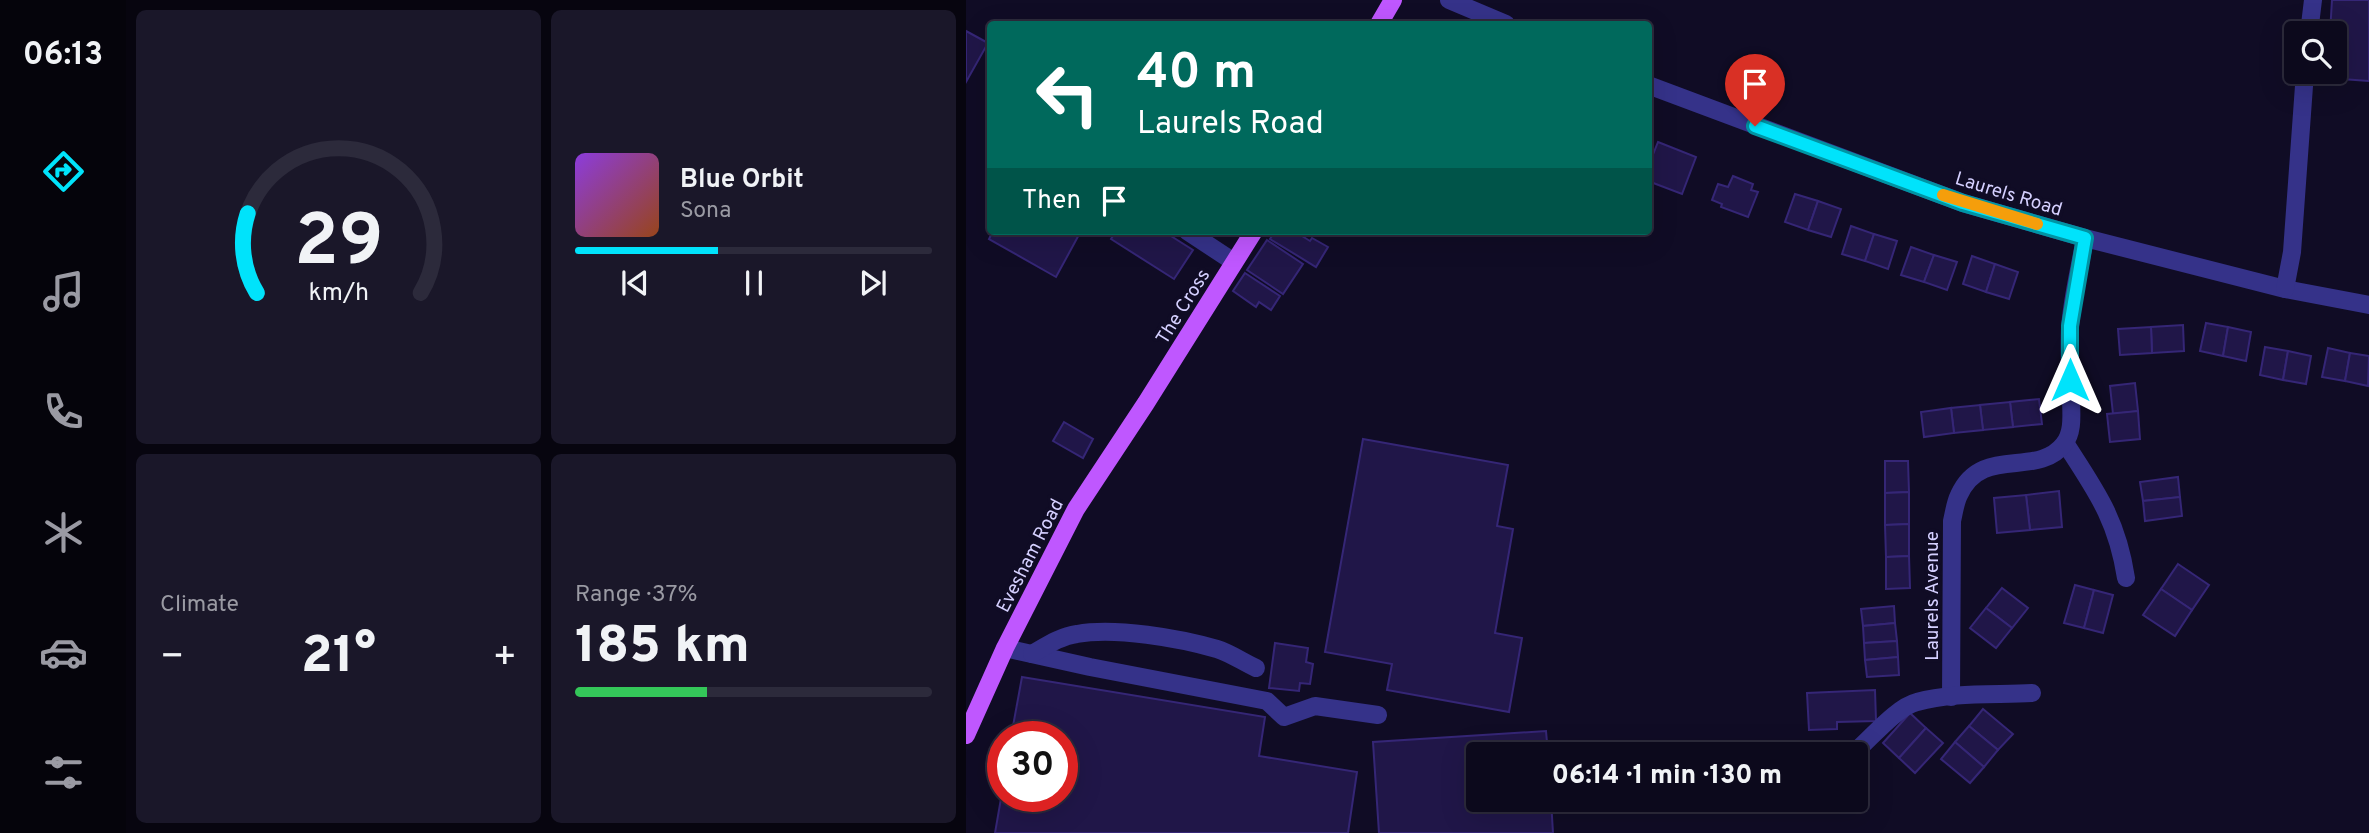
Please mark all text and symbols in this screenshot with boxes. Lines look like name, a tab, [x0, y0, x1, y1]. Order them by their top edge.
map controls	[2284, 21, 2347, 84]
button: search	[2284, 21, 2347, 84]
text: 06:13	[23, 36, 103, 76]
text: 40 m	[1137, 44, 1256, 106]
icon: left	[1022, 49, 1113, 140]
pin	[1725, 54, 1785, 126]
icon: arrive	[1736, 65, 1774, 103]
text: Laurels Road	[1137, 105, 1324, 145]
icon: directions	[39, 147, 88, 196]
text: Blue Orbit	[680, 164, 804, 197]
street label: Laurels Road	[1952, 167, 2065, 223]
icon: arrive	[1095, 182, 1133, 220]
text: Then	[1022, 185, 1081, 218]
text: Sona	[680, 197, 731, 226]
text: 29	[294, 200, 383, 292]
icon: previous	[616, 264, 654, 302]
icon: pause	[735, 264, 773, 302]
icon: next	[854, 264, 892, 302]
street label: The Cross	[1151, 265, 1216, 349]
icon: music	[39, 267, 88, 316]
text: km/h	[308, 278, 369, 310]
position arrow	[2033, 343, 2107, 417]
icon: phone	[39, 387, 88, 436]
street label: Evesham Road	[992, 495, 1070, 617]
icon: climate	[39, 508, 88, 557]
street label: Laurels Avenue	[1921, 531, 1945, 661]
text: Range · 37%	[575, 581, 697, 610]
text: Climate	[160, 591, 239, 620]
text: 185 km	[575, 615, 750, 681]
text: 21°	[301, 625, 376, 691]
icon: car	[39, 628, 88, 677]
text: −	[160, 634, 185, 683]
text: +	[492, 634, 517, 683]
speed limit sign: 30	[987, 721, 1078, 812]
icon: filters	[39, 748, 88, 797]
text: 06:14 · 1 min · 130 m	[1552, 760, 1782, 793]

